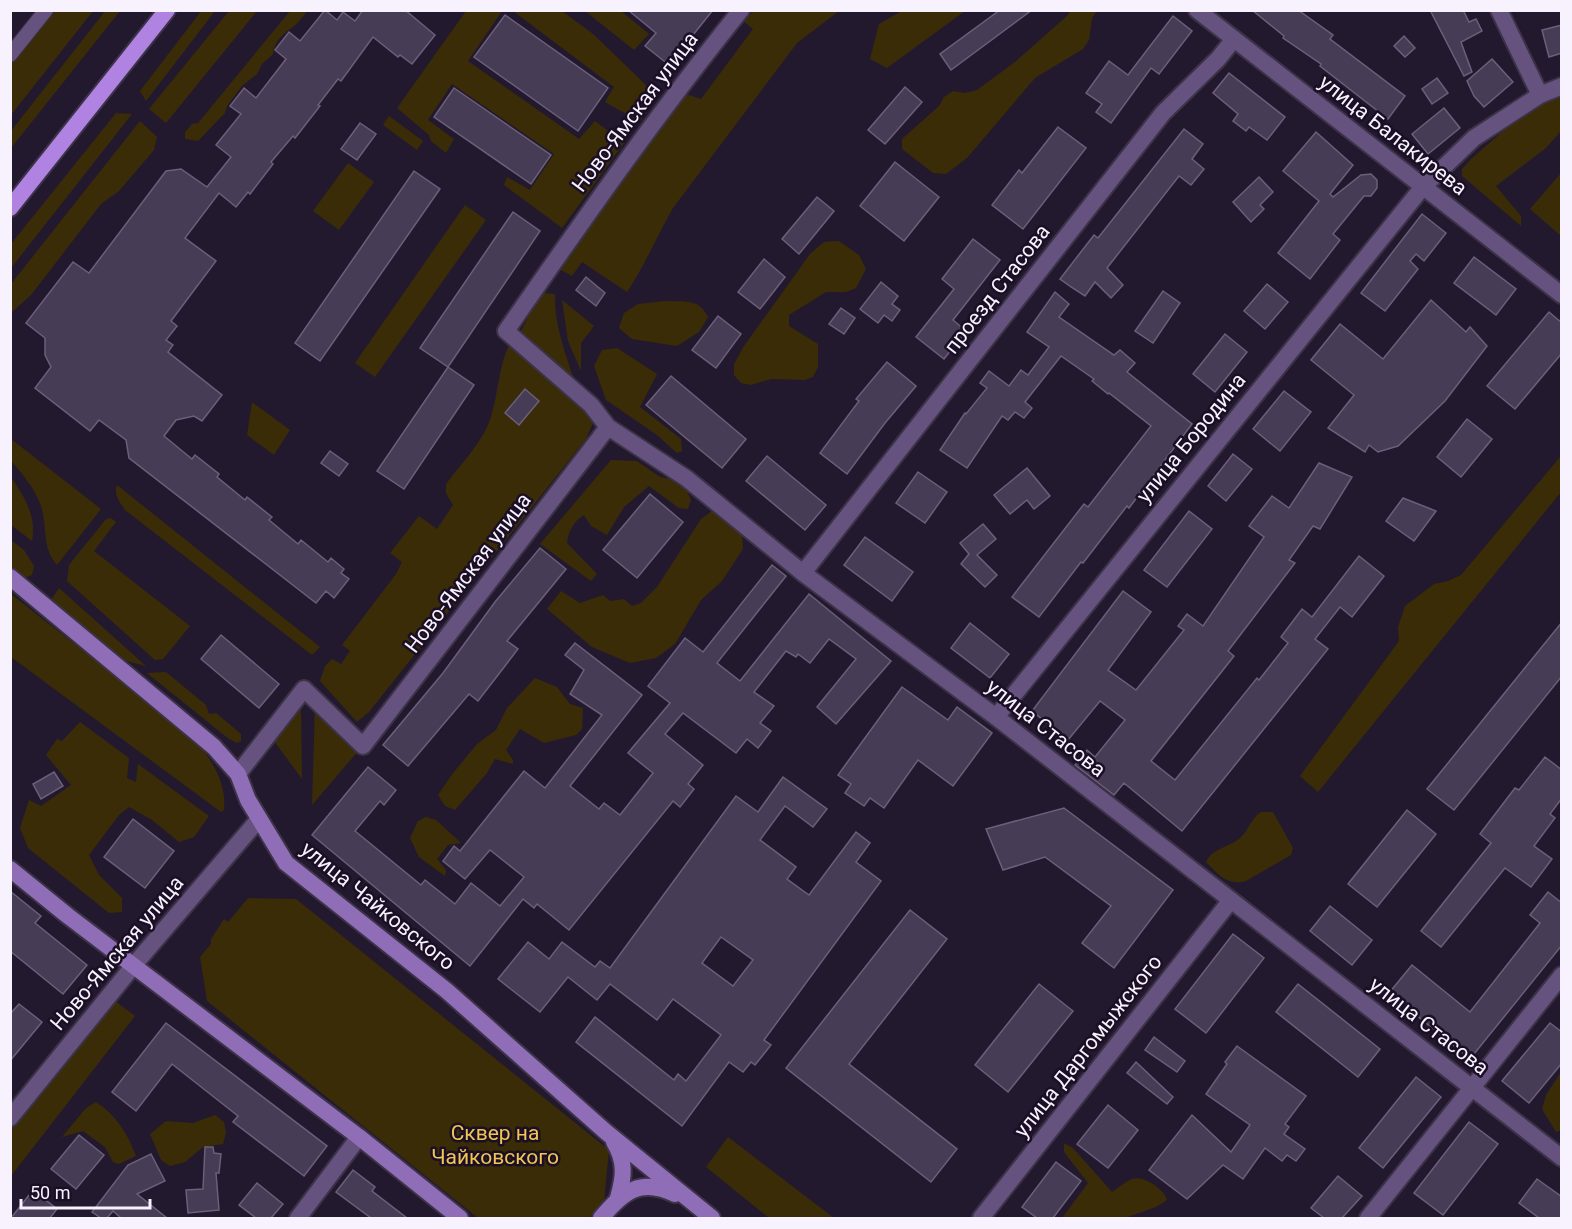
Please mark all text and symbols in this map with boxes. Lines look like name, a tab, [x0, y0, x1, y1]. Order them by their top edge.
street label: Ново-Ямская улица	[567, 27, 703, 197]
street label: улица Балакирева	[1314, 70, 1472, 200]
street label: проезд Стасова	[939, 220, 1055, 358]
street label: улица Бородина	[1132, 368, 1250, 508]
street label: Ново-Ямская улица	[400, 488, 536, 658]
street label: улица Стасова	[982, 674, 1110, 782]
street label: улица Чайковского	[296, 837, 460, 975]
street label: Ново-Ямская улица	[46, 871, 188, 1035]
street label: улица Даргомыжского	[1009, 950, 1167, 1142]
street label: улица Стасова	[1365, 972, 1493, 1080]
park label: Сквер на Чайковского	[431, 1121, 559, 1169]
scale bar	[21, 1172, 150, 1210]
text: 50 m	[30, 1182, 70, 1203]

